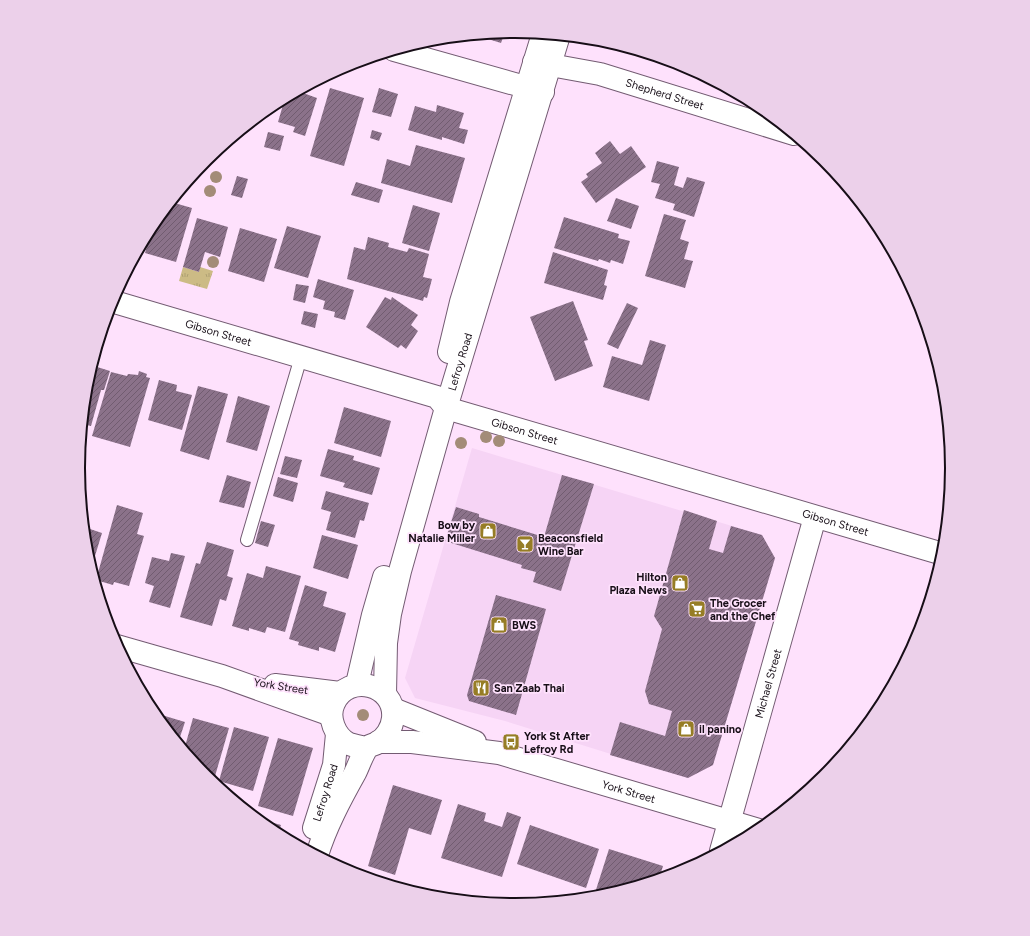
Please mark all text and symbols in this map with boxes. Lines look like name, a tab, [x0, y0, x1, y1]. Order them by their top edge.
street label: Shepherd Street	[624, 76, 706, 113]
street label: Gibson Street	[184, 317, 253, 349]
street label: Lefroy Road	[446, 332, 475, 392]
street label: Gibson Street	[490, 416, 559, 447]
street label: Gibson Street	[801, 507, 870, 539]
place label: Bow by Natalie Miller	[408, 519, 476, 545]
shop icon: Bow by Natalie Miller	[478, 521, 498, 541]
place label: Beaconsfield Wine Bar	[538, 532, 603, 558]
bar icon: Beaconsfield Wine Bar	[515, 534, 535, 554]
place label: Hilton Plaza News	[609, 571, 667, 597]
shop icon: Hilton Plaza News	[670, 573, 690, 593]
place label: The Grocer and the Chef	[710, 597, 776, 623]
supermarket icon: The Grocer and the Chef	[687, 599, 707, 619]
shop icon: BWS	[489, 615, 509, 635]
place label: BWS	[512, 619, 537, 632]
street label: Michael Street	[753, 647, 785, 720]
street label: York Street	[253, 676, 309, 697]
restaurant icon: San Zaab Thai	[471, 678, 491, 698]
place label: San Zaab Thai	[494, 682, 565, 695]
shop icon: il panino	[676, 719, 696, 739]
place label: il panino	[699, 723, 742, 736]
place label: York St After Lefroy Rd	[524, 730, 591, 756]
bus stop icon: York St After Lefroy Rd	[501, 732, 521, 752]
street label: Lefroy Road	[310, 762, 341, 823]
street label: York Street	[600, 778, 657, 806]

